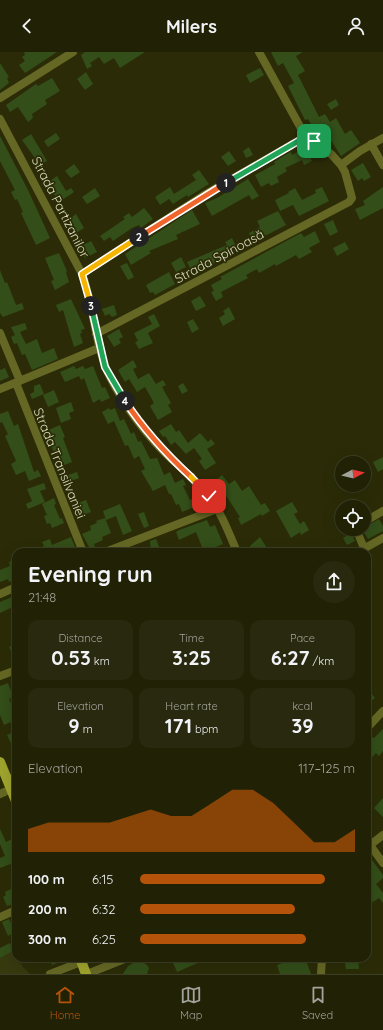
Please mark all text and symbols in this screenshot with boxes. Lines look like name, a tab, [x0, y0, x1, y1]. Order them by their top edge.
icon: back	[16, 15, 38, 37]
text: Milers	[166, 15, 217, 38]
icon: person	[345, 15, 367, 37]
pin	[297, 124, 331, 158]
icon: arrive	[303, 130, 325, 152]
street label: Strada Partizanilor	[29, 154, 93, 260]
pin: 1	[216, 173, 236, 193]
text: 1	[224, 176, 228, 190]
street label: Strada Spinoasă	[172, 226, 266, 286]
pin: 2	[129, 227, 149, 247]
text: 2	[136, 230, 142, 244]
pin: 3	[81, 296, 101, 316]
text: 3	[88, 299, 94, 313]
pin: 4	[115, 391, 135, 411]
text: 4	[122, 394, 128, 408]
street label: Strada Transilvaniei	[31, 405, 89, 521]
north arrow	[335, 456, 371, 492]
map controls	[335, 456, 371, 536]
pin	[192, 479, 226, 513]
icon: check	[198, 485, 220, 507]
button: locate	[335, 500, 371, 536]
text: Evening run	[28, 560, 153, 588]
button: share	[313, 561, 355, 603]
text: 21:48	[28, 589, 56, 605]
text: Distance	[58, 631, 103, 645]
text: Time	[179, 631, 204, 645]
text: Pace	[290, 631, 315, 645]
text: 0.53	[51, 645, 91, 670]
text: 3:25	[172, 645, 211, 670]
text: 6:27	[271, 645, 310, 670]
text: km	[91, 654, 110, 668]
text: /km	[310, 654, 334, 668]
text: Elevation	[57, 699, 104, 713]
text: Heart rate	[165, 699, 218, 713]
text: kcal	[292, 699, 313, 713]
text: 9	[68, 713, 80, 738]
text: 171	[165, 713, 192, 738]
text: 39	[291, 713, 314, 738]
text: m	[80, 722, 93, 736]
text: bpm	[192, 722, 218, 736]
text: Elevation	[28, 760, 83, 776]
text: 117–125 m	[298, 760, 355, 776]
text: 100 m	[28, 871, 65, 887]
text: 6:15	[92, 871, 113, 887]
text: 200 m	[28, 901, 67, 917]
text: 6:32	[92, 901, 115, 917]
text: 300 m	[28, 931, 67, 947]
text: 6:25	[92, 931, 116, 947]
tab: Home	[50, 984, 81, 1022]
tab: Map	[180, 984, 202, 1022]
tab: Saved	[302, 984, 333, 1022]

